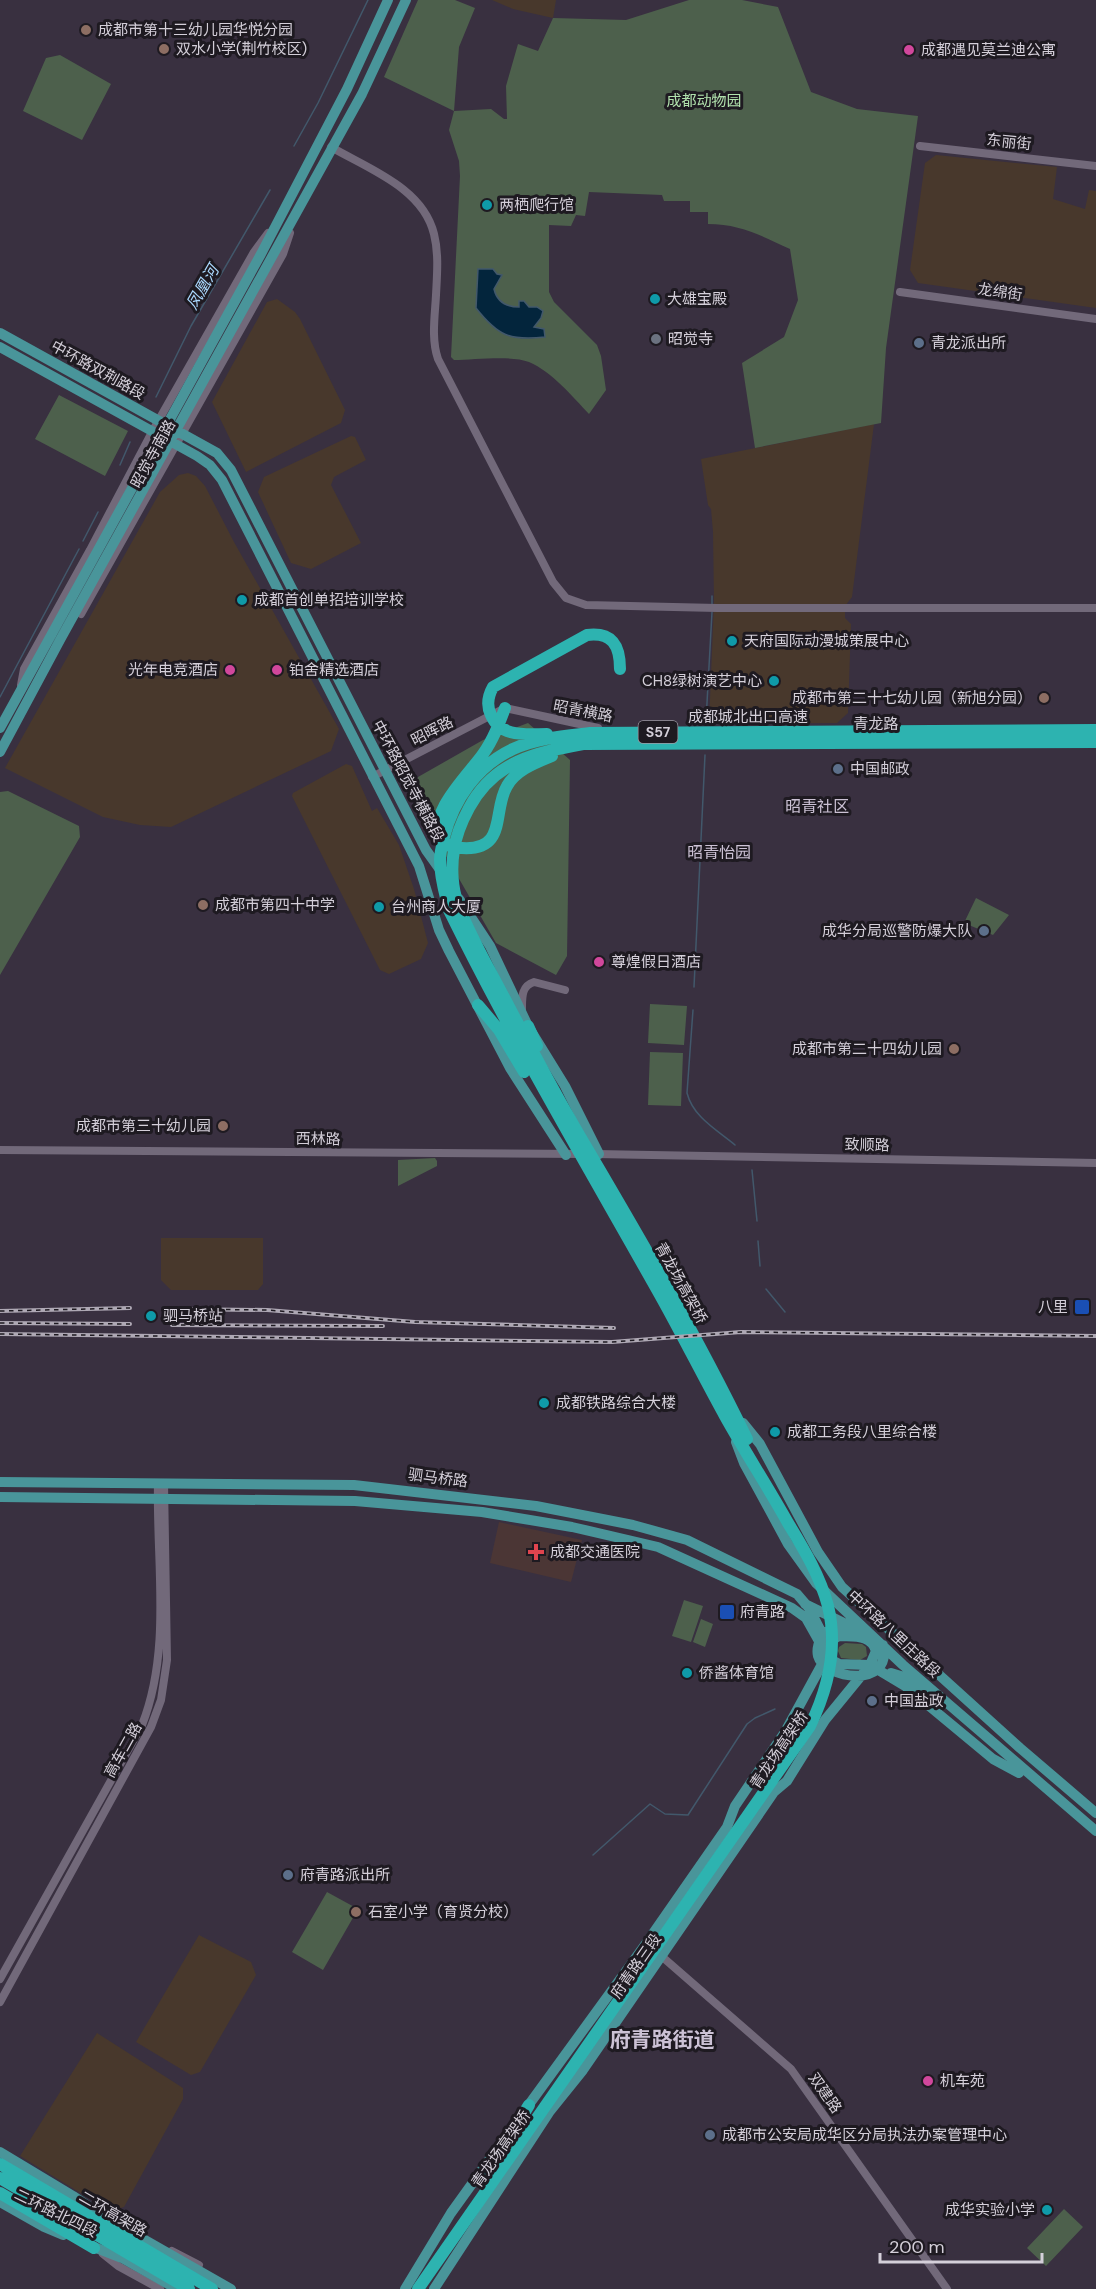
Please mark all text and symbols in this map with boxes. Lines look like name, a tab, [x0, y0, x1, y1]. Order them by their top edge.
place label: 成都市第十三幼儿园华悦分园	[98, 20, 293, 40]
marker: 成都市第十三幼儿园华悦分园	[79, 23, 93, 37]
place label: 双水小学(荆竹校区)	[176, 39, 307, 59]
place label: 成都遇见莫兰迪公寓	[921, 40, 1056, 60]
marker: 双水小学(荆竹校区)	[157, 42, 171, 56]
marker: 成都遇见莫兰迪公寓	[902, 43, 916, 57]
park label: 成都动物园	[666, 91, 742, 111]
street label: 东丽街	[986, 130, 1032, 154]
place label: 两栖爬行馆	[499, 195, 574, 215]
marker: 两栖爬行馆	[480, 198, 494, 212]
water label: 凤凰河	[181, 259, 225, 313]
street label: 龙绵街	[976, 279, 1024, 305]
place label: 大雄宝殿	[667, 289, 727, 309]
marker: 大雄宝殿	[648, 292, 662, 306]
place label: 昭觉寺	[668, 329, 713, 349]
marker: 昭觉寺	[649, 332, 663, 346]
place label: 青龙派出所	[931, 333, 1006, 353]
street label: 中环路双荆路段	[47, 336, 149, 404]
marker: 青龙派出所	[912, 336, 926, 350]
street label: 昭觉寺南路	[126, 416, 180, 492]
place label: 成都首创单招培训学校	[254, 590, 404, 610]
marker: 成都首创单招培训学校	[235, 593, 249, 607]
place label: 天府国际动漫城策展中心	[744, 631, 909, 651]
marker: 天府国际动漫城策展中心	[725, 634, 739, 648]
place label: 光年电竞酒店	[128, 660, 218, 680]
place label: 铂舍精选酒店	[289, 660, 379, 680]
marker: 光年电竞酒店	[223, 663, 237, 677]
marker: 铂舍精选酒店	[270, 663, 284, 677]
place label: CH8绿树演艺中心	[642, 671, 762, 691]
marker: CH8绿树演艺中心	[767, 674, 781, 688]
place label: 成都市第二十七幼儿园（新旭分园）	[792, 688, 1032, 708]
marker: 成都市第二十七幼儿园（新旭分园）	[1037, 691, 1051, 705]
street label: 昭青横路	[552, 695, 614, 727]
street label: 成都城北出口高速	[688, 707, 808, 727]
street label: 昭晖路	[407, 712, 457, 750]
street label: 青龙路	[853, 714, 899, 734]
street label: 中环路昭觉寺横路段	[367, 717, 449, 845]
road number: S57	[638, 721, 678, 743]
place label: 中国邮政	[850, 759, 910, 779]
marker: 中国邮政	[831, 762, 845, 776]
district label: 昭青社区	[785, 796, 849, 817]
district label: 昭青怡园	[687, 842, 751, 863]
place label: 成都市第四十中学	[215, 895, 335, 915]
place label: 台州商人大厦	[391, 897, 481, 917]
marker: 成都市第四十中学	[196, 898, 210, 912]
marker: 台州商人大厦	[372, 900, 386, 914]
place label: 成华分局巡警防爆大队	[822, 921, 972, 941]
marker: 成华分局巡警防爆大队	[977, 924, 991, 938]
place label: 尊煌假日酒店	[611, 952, 701, 972]
marker: 尊煌假日酒店	[592, 955, 606, 969]
place label: 成都市第二十四幼儿园	[792, 1039, 942, 1059]
marker: 成都市第二十四幼儿园	[947, 1042, 961, 1056]
place label: 成都市第三十幼儿园	[76, 1116, 211, 1136]
marker: 成都市第三十幼儿园	[216, 1119, 230, 1133]
street label: 西林路	[295, 1129, 341, 1149]
street label: 致顺路	[844, 1135, 890, 1155]
street label: 青龙场高架桥	[650, 1239, 712, 1327]
place label: 八里	[1038, 1297, 1068, 1317]
marker: 八里	[1073, 1298, 1091, 1316]
place label: 驷马桥站	[163, 1306, 223, 1326]
marker: 驷马桥站	[144, 1309, 158, 1323]
place label: 成都铁路综合大楼	[556, 1393, 676, 1413]
marker: 成都铁路综合大楼	[537, 1396, 551, 1410]
place label: 成都工务段八里综合楼	[787, 1422, 937, 1442]
marker: 成都工务段八里综合楼	[768, 1425, 782, 1439]
street label: 驷马桥路	[407, 1464, 469, 1492]
place label: 成都交通医院	[550, 1542, 640, 1562]
marker: 成都交通医院	[527, 1543, 545, 1561]
street label: 中环路八里庄路段	[843, 1586, 945, 1682]
place label: 府青路	[740, 1602, 785, 1622]
marker: 府青路	[718, 1603, 736, 1621]
place label: 侨酱体育馆	[699, 1663, 774, 1683]
marker: 侨酱体育馆	[680, 1666, 694, 1680]
place label: 中国盐政	[884, 1691, 944, 1711]
marker: 中国盐政	[865, 1694, 879, 1708]
street label: 青龙场高架桥	[746, 1707, 812, 1793]
street label: 高车二路	[100, 1719, 146, 1781]
place label: 府青路派出所	[300, 1865, 390, 1885]
marker: 府青路派出所	[281, 1868, 295, 1882]
place label: 石室小学（育贤分校）	[368, 1902, 518, 1922]
marker: 石室小学（育贤分校）	[349, 1905, 363, 1919]
street label: 府青路三段	[606, 1930, 666, 2002]
district label: 府青路街道	[610, 2026, 715, 2054]
street label: 双建路	[804, 2069, 846, 2117]
place label: 机车苑	[940, 2071, 985, 2091]
marker: 机车苑	[921, 2074, 935, 2088]
street label: 青龙场高架桥	[467, 2106, 535, 2192]
place label: 成都市公安局成华区分局执法办案管理中心	[722, 2125, 1007, 2145]
marker: 成都市公安局成华区分局执法办案管理中心	[703, 2128, 717, 2142]
street label: 二环路北四段	[11, 2184, 101, 2242]
street label: 二环高架路	[76, 2187, 150, 2241]
place label: 成华实验小学	[945, 2200, 1035, 2220]
marker: 成华实验小学	[1040, 2203, 1054, 2217]
scale bar	[880, 2226, 1042, 2264]
text: 200 m	[889, 2235, 945, 2259]

